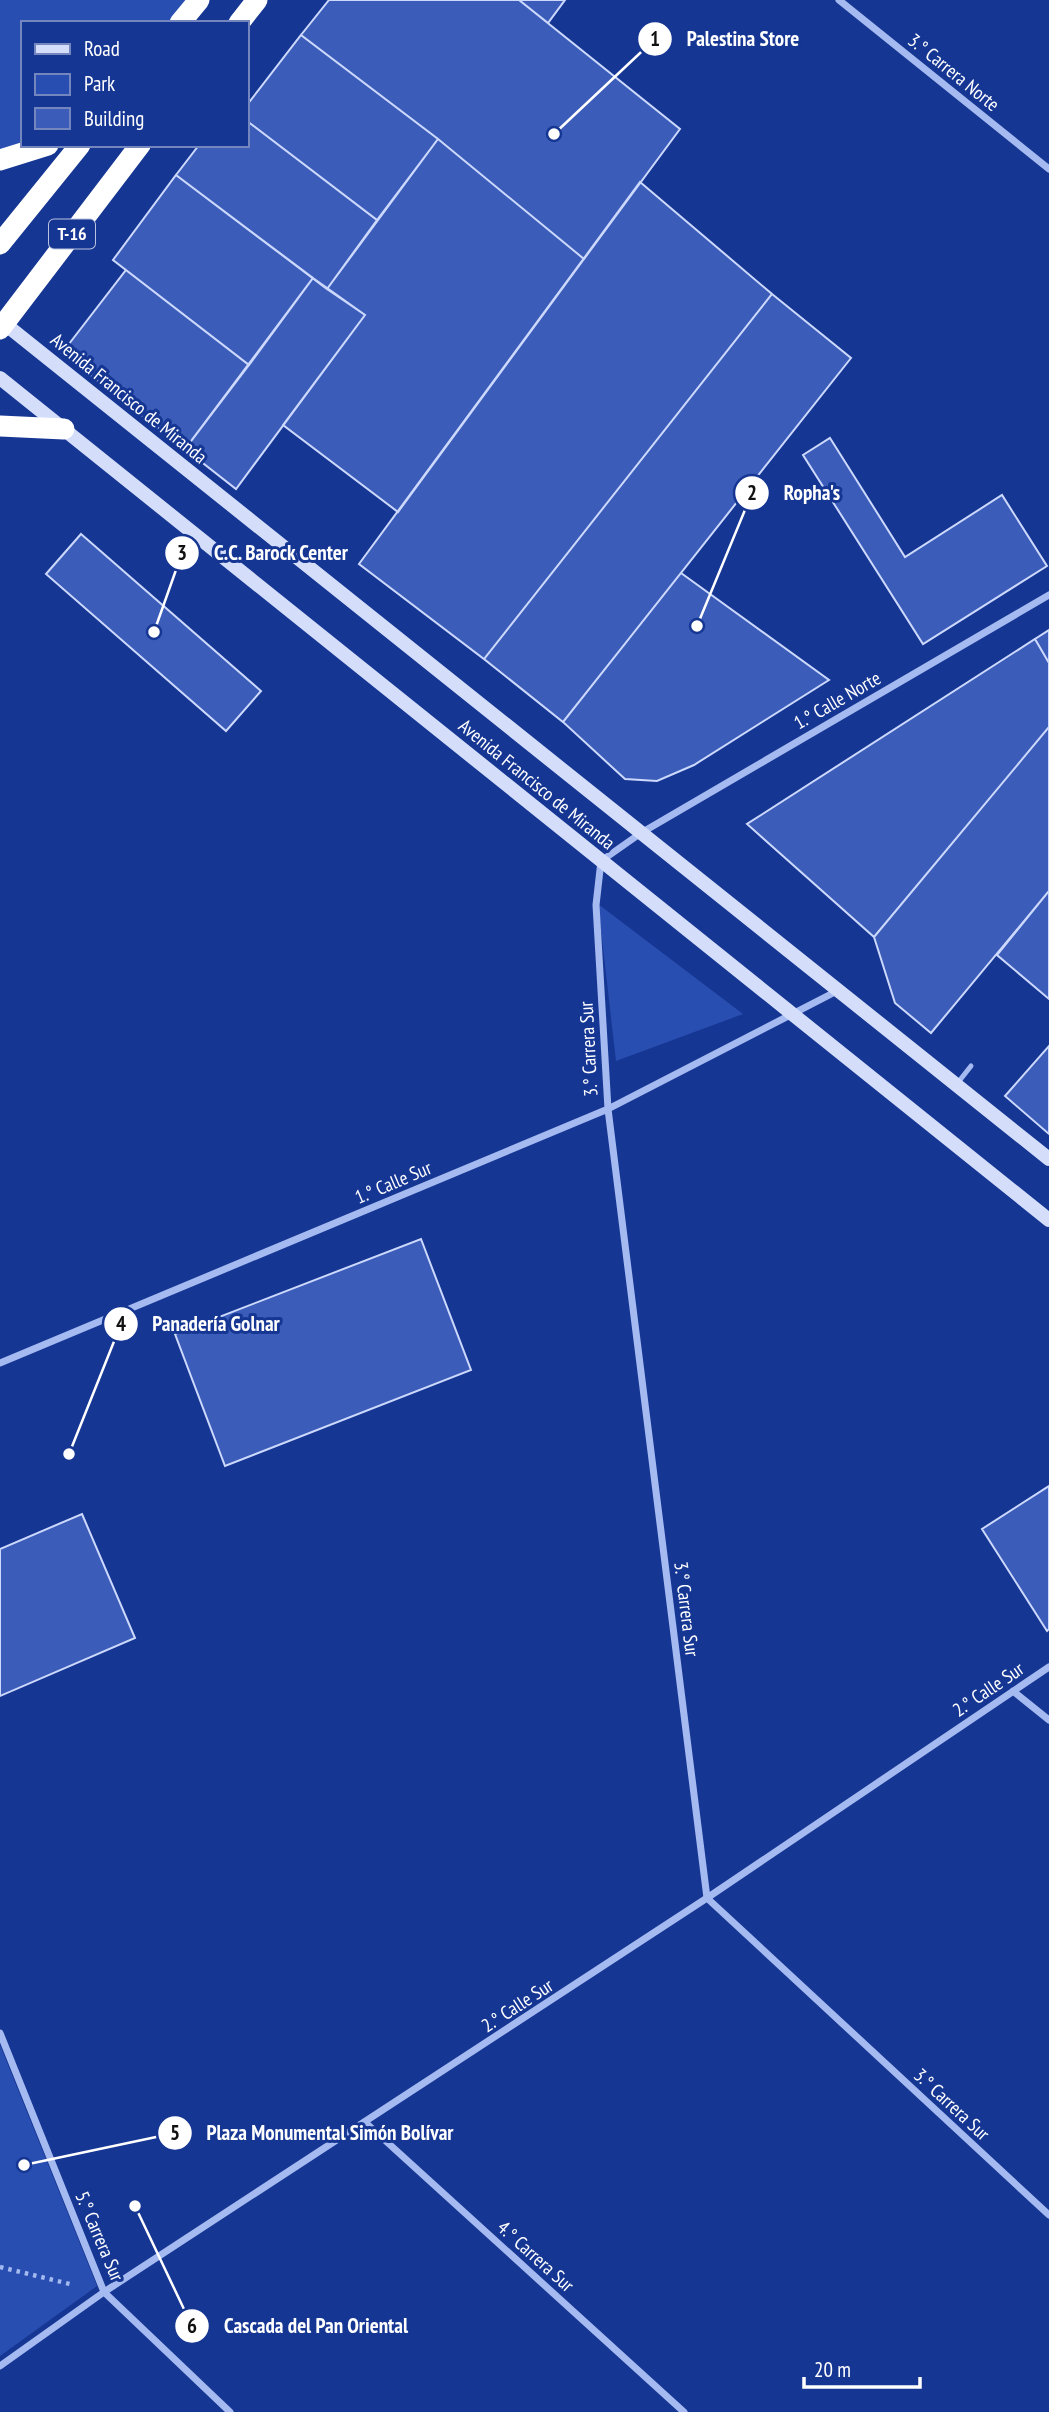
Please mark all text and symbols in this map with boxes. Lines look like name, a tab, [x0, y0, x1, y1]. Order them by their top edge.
callout: Palestina Store	[638, 18, 814, 60]
legend	[21, 21, 248, 147]
text: 1	[650, 25, 660, 52]
text: Palestina Store	[687, 25, 799, 52]
street label: 3.° Carrera Norte	[903, 28, 1005, 116]
text: Road	[84, 35, 120, 62]
text: Park	[84, 70, 115, 97]
text: Building	[84, 105, 144, 132]
road number: T-16	[49, 220, 95, 248]
street label: Avenida Francisco de Miranda	[46, 328, 212, 468]
callout: Ropha's	[735, 472, 854, 514]
text: 2	[747, 479, 757, 506]
text: Ropha's	[784, 479, 840, 506]
callout: C.C. Barock Center	[164, 532, 363, 574]
text: 3	[177, 539, 187, 566]
text: C.C. Barock Center	[214, 539, 349, 566]
street label: 1.° Calle Norte	[789, 665, 885, 734]
street label: Avenida Francisco de Miranda	[454, 714, 620, 854]
street label: 3.° Carrera Sur	[573, 1000, 602, 1097]
street label: 1.° Calle Sur	[351, 1155, 436, 1209]
callout: Panadería Golnar	[103, 1303, 294, 1345]
text: 4	[116, 1310, 126, 1337]
text: Panadería Golnar	[152, 1310, 281, 1337]
street label: 3.° Carrera Sur	[669, 1560, 705, 1658]
street label: 2.° Calle Sur	[948, 1656, 1029, 1722]
street label: 2.° Calle Sur	[477, 1972, 558, 2037]
street label: 3.° Carrera Sur	[909, 2063, 996, 2146]
callout: Plaza Monumental Simón Bolívar	[157, 2112, 467, 2154]
text: 5	[170, 2119, 180, 2146]
text: Plaza Monumental Simón Bolívar	[206, 2119, 454, 2146]
street label: 5.° Carrera Sur	[70, 2187, 130, 2285]
street label: 4.° Carrera Sur	[493, 2215, 580, 2297]
callout: Cascada del Pan Oriental	[175, 2305, 422, 2347]
text: 6	[187, 2312, 197, 2339]
text: Cascada del Pan Oriental	[224, 2312, 409, 2339]
scale bar	[804, 2346, 920, 2390]
text: 20 m	[814, 2356, 851, 2383]

